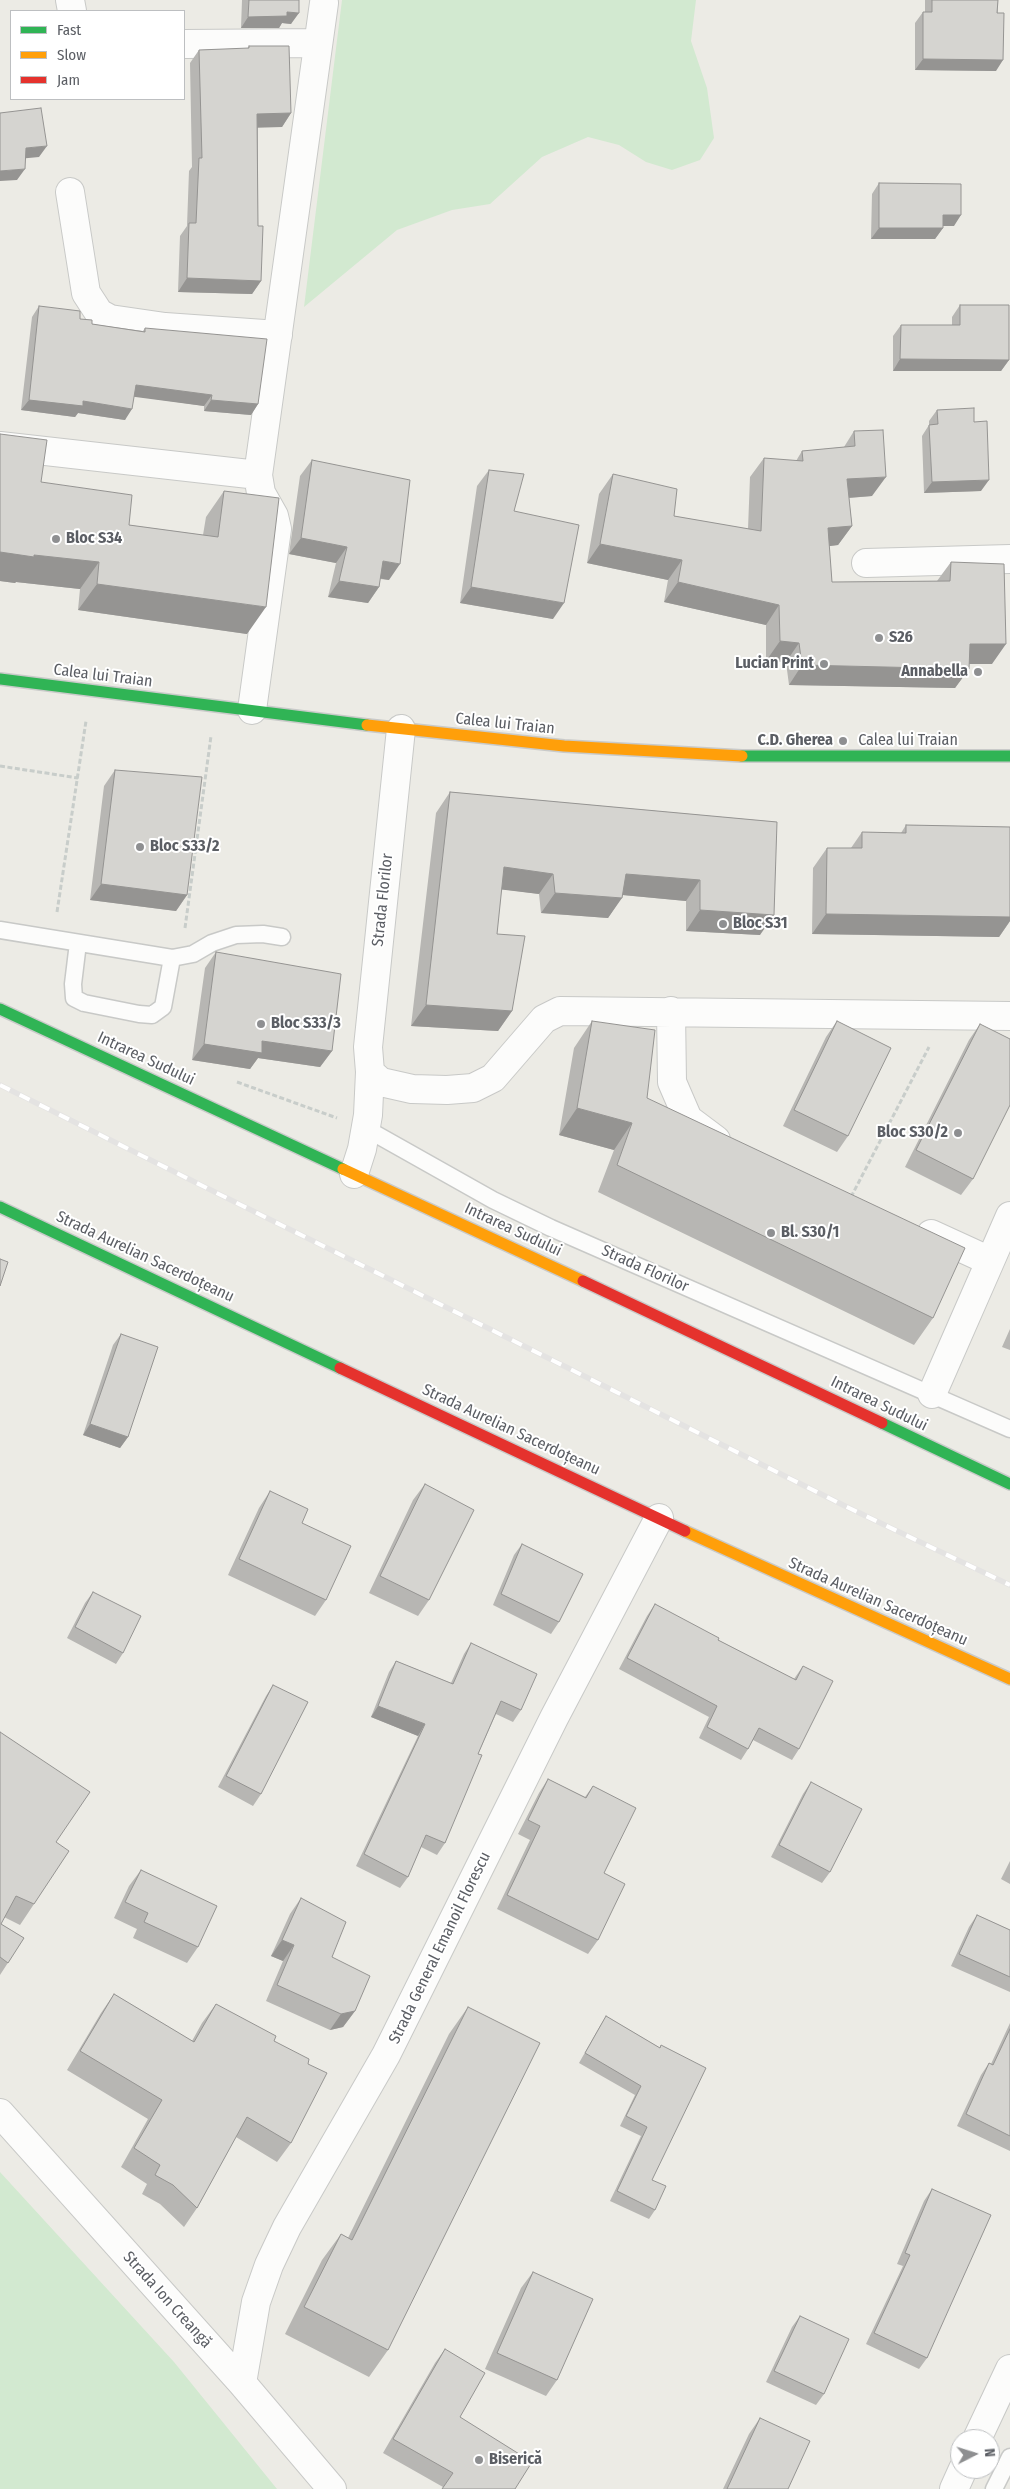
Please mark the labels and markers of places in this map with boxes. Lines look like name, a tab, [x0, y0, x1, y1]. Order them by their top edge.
place label: Bloc S34	[66, 529, 122, 549]
marker: Bloc S34	[50, 533, 62, 545]
place label: S26	[889, 628, 913, 648]
marker: S26	[873, 632, 885, 644]
place label: Lucian Print	[735, 654, 814, 674]
marker: Lucian Print	[818, 658, 830, 670]
place label: Annabella	[901, 662, 968, 682]
marker: Annabella	[972, 666, 984, 678]
place label: C.D. Gherea	[757, 731, 833, 751]
marker: C.D. Gherea	[837, 735, 849, 747]
place label: Bloc S33/2	[150, 837, 219, 857]
marker: Bloc S33/2	[134, 841, 146, 853]
place label: Bloc S31	[733, 914, 787, 934]
marker: Bloc S31	[717, 918, 729, 930]
place label: Bloc S33/3	[271, 1014, 341, 1034]
marker: Bloc S33/3	[255, 1018, 267, 1030]
place label: Bloc S30/2	[877, 1123, 948, 1143]
marker: Bloc S30/2	[952, 1127, 964, 1139]
place label: Bl. S30/1	[781, 1223, 839, 1243]
marker: Bl. S30/1	[765, 1227, 777, 1239]
place label: Biserică	[489, 2450, 542, 2470]
marker: Biserică	[473, 2454, 485, 2466]

